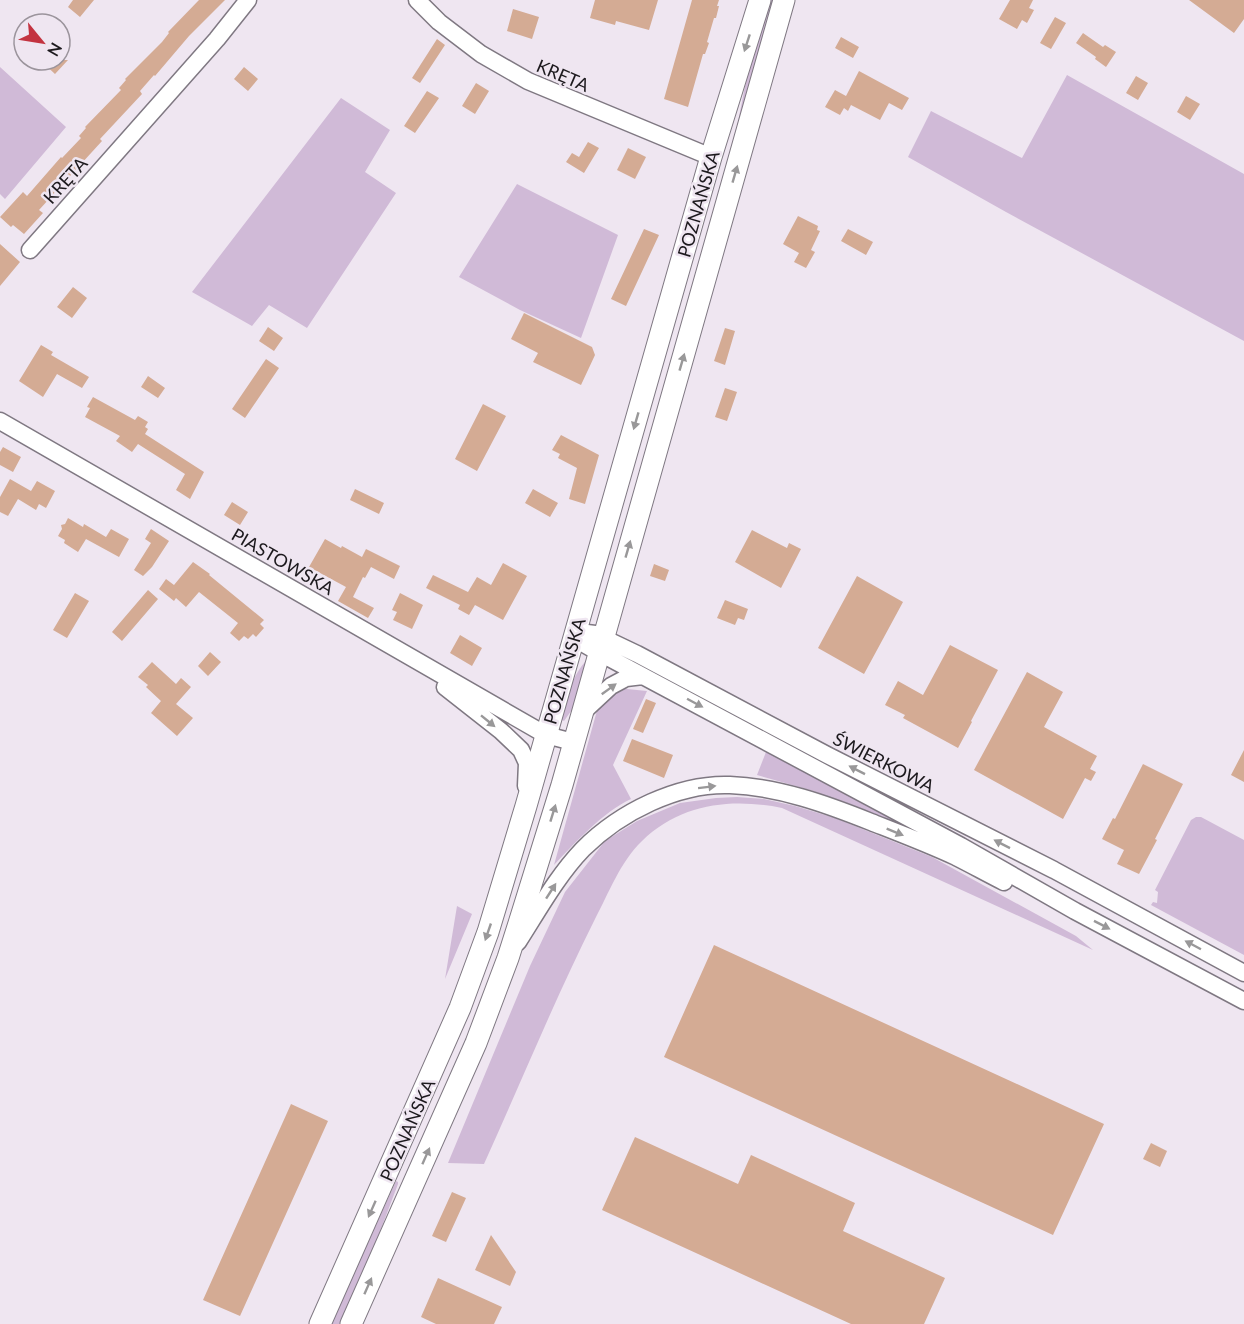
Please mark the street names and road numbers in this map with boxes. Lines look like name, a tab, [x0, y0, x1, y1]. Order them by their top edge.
street label: KRĘTA	[533, 54, 593, 96]
street label: POZNAŃSKA	[672, 148, 724, 260]
street label: KRĘTA	[38, 152, 92, 208]
street label: PIASTOWSKA	[228, 523, 339, 600]
street label: POZNAŃSKA	[538, 615, 590, 727]
street label: ŚWIERKOWA	[830, 727, 939, 797]
street label: POZNAŃSKA	[375, 1075, 440, 1184]

